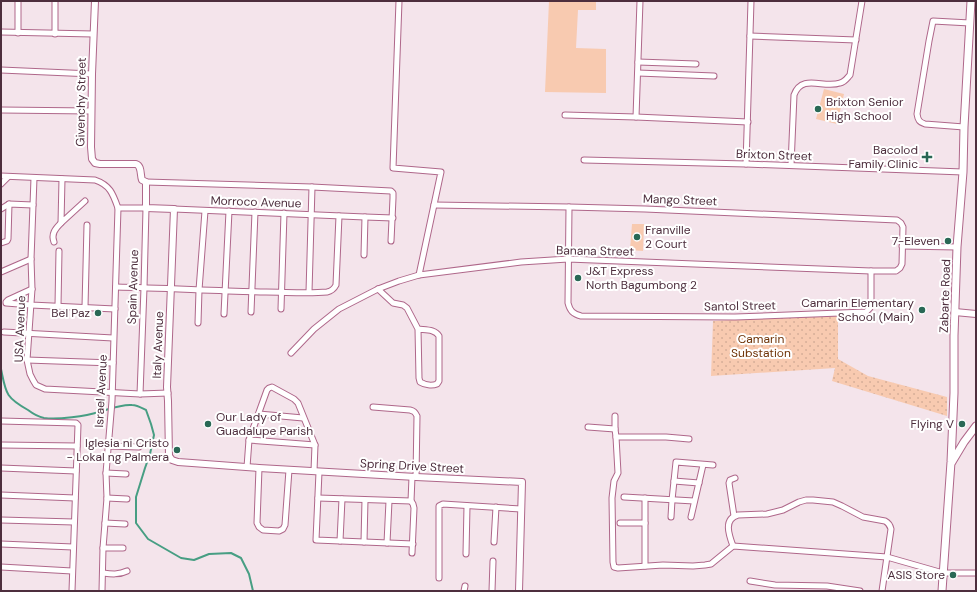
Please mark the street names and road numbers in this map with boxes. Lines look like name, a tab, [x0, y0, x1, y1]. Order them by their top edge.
street label: Givenchy Street	[72, 57, 90, 147]
street label: Brixton Street	[736, 146, 813, 164]
street label: Mango Street	[643, 191, 718, 209]
street label: Morroco Avenue	[210, 192, 302, 212]
street label: Banana Street	[556, 242, 634, 260]
street label: Spain Avenue	[124, 249, 142, 325]
street label: Zabarte Road	[936, 259, 954, 333]
street label: USA Avenue	[11, 295, 29, 363]
street label: Santol Street	[704, 297, 776, 315]
street label: Italy Avenue	[149, 311, 167, 379]
street label: Israel Avenue	[91, 354, 111, 428]
street label: Spring Drive Street	[360, 455, 465, 477]

